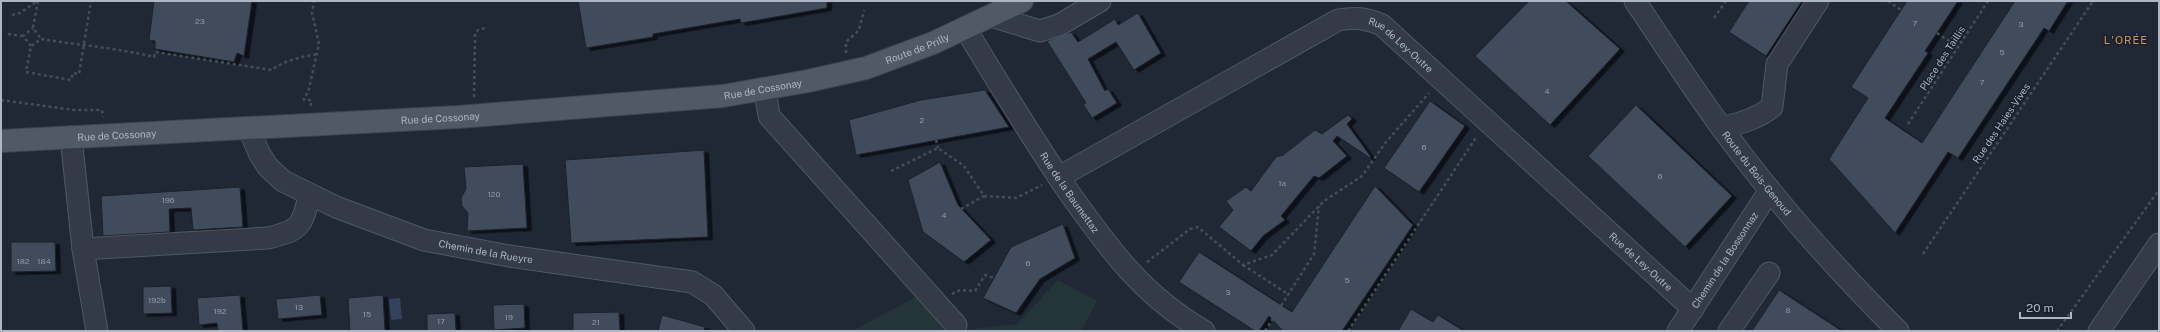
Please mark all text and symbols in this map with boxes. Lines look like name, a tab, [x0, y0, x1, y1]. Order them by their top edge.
street label: Rue de Ley-Outre	[1367, 15, 1436, 75]
house number: 23	[195, 16, 205, 26]
house number: 7	[1913, 18, 1918, 28]
house number: 3	[2018, 19, 2024, 29]
street label: Place des Taillis	[1917, 24, 1967, 92]
street label: Route de Prilly	[884, 30, 952, 66]
district label: L'ORÉE	[2104, 33, 2148, 46]
house number: 5	[1999, 47, 2005, 57]
street label: Rue de Cossonay	[723, 76, 804, 102]
house number: 7	[1980, 77, 1985, 87]
street label: Rue des Haies-Vives	[1970, 81, 2032, 165]
house number: 4	[1544, 86, 1550, 96]
street label: Rue de Cossonay	[401, 109, 481, 126]
house number: 2	[920, 115, 925, 125]
street label: Rue de Cossonay	[77, 127, 157, 143]
street label: Route du Bois-Genoud	[1720, 128, 1794, 218]
house number: 6	[1422, 142, 1427, 152]
street label: Rue de la Baumettaz	[1038, 150, 1102, 235]
house number: 6	[1658, 171, 1663, 181]
house number: 1a	[1278, 178, 1286, 188]
house number: 120	[488, 189, 501, 199]
house number: 196	[161, 195, 175, 205]
street label: Chemin de la Bossonnaz	[1689, 209, 1760, 310]
house number: 4	[941, 210, 947, 220]
street label: Rue de Ley-Outre	[1607, 230, 1675, 294]
street label: Chemin de la Rueyre	[438, 237, 534, 265]
house number: 182	[16, 256, 30, 266]
house number: 184	[37, 256, 51, 266]
house number: 6	[1026, 258, 1031, 268]
house number: 5	[1344, 275, 1350, 285]
house number: 3	[1225, 287, 1231, 297]
scale bar	[2020, 294, 2071, 320]
house number: 192b	[148, 295, 166, 305]
text: 20 m	[2026, 301, 2054, 315]
house number: 13	[295, 302, 303, 312]
house number: 8	[1785, 305, 1791, 315]
house number: 192	[213, 306, 227, 316]
house number: 15	[363, 309, 371, 319]
house number: 19	[505, 312, 513, 322]
house number: 17	[437, 316, 445, 326]
house number: 21	[592, 317, 600, 327]

